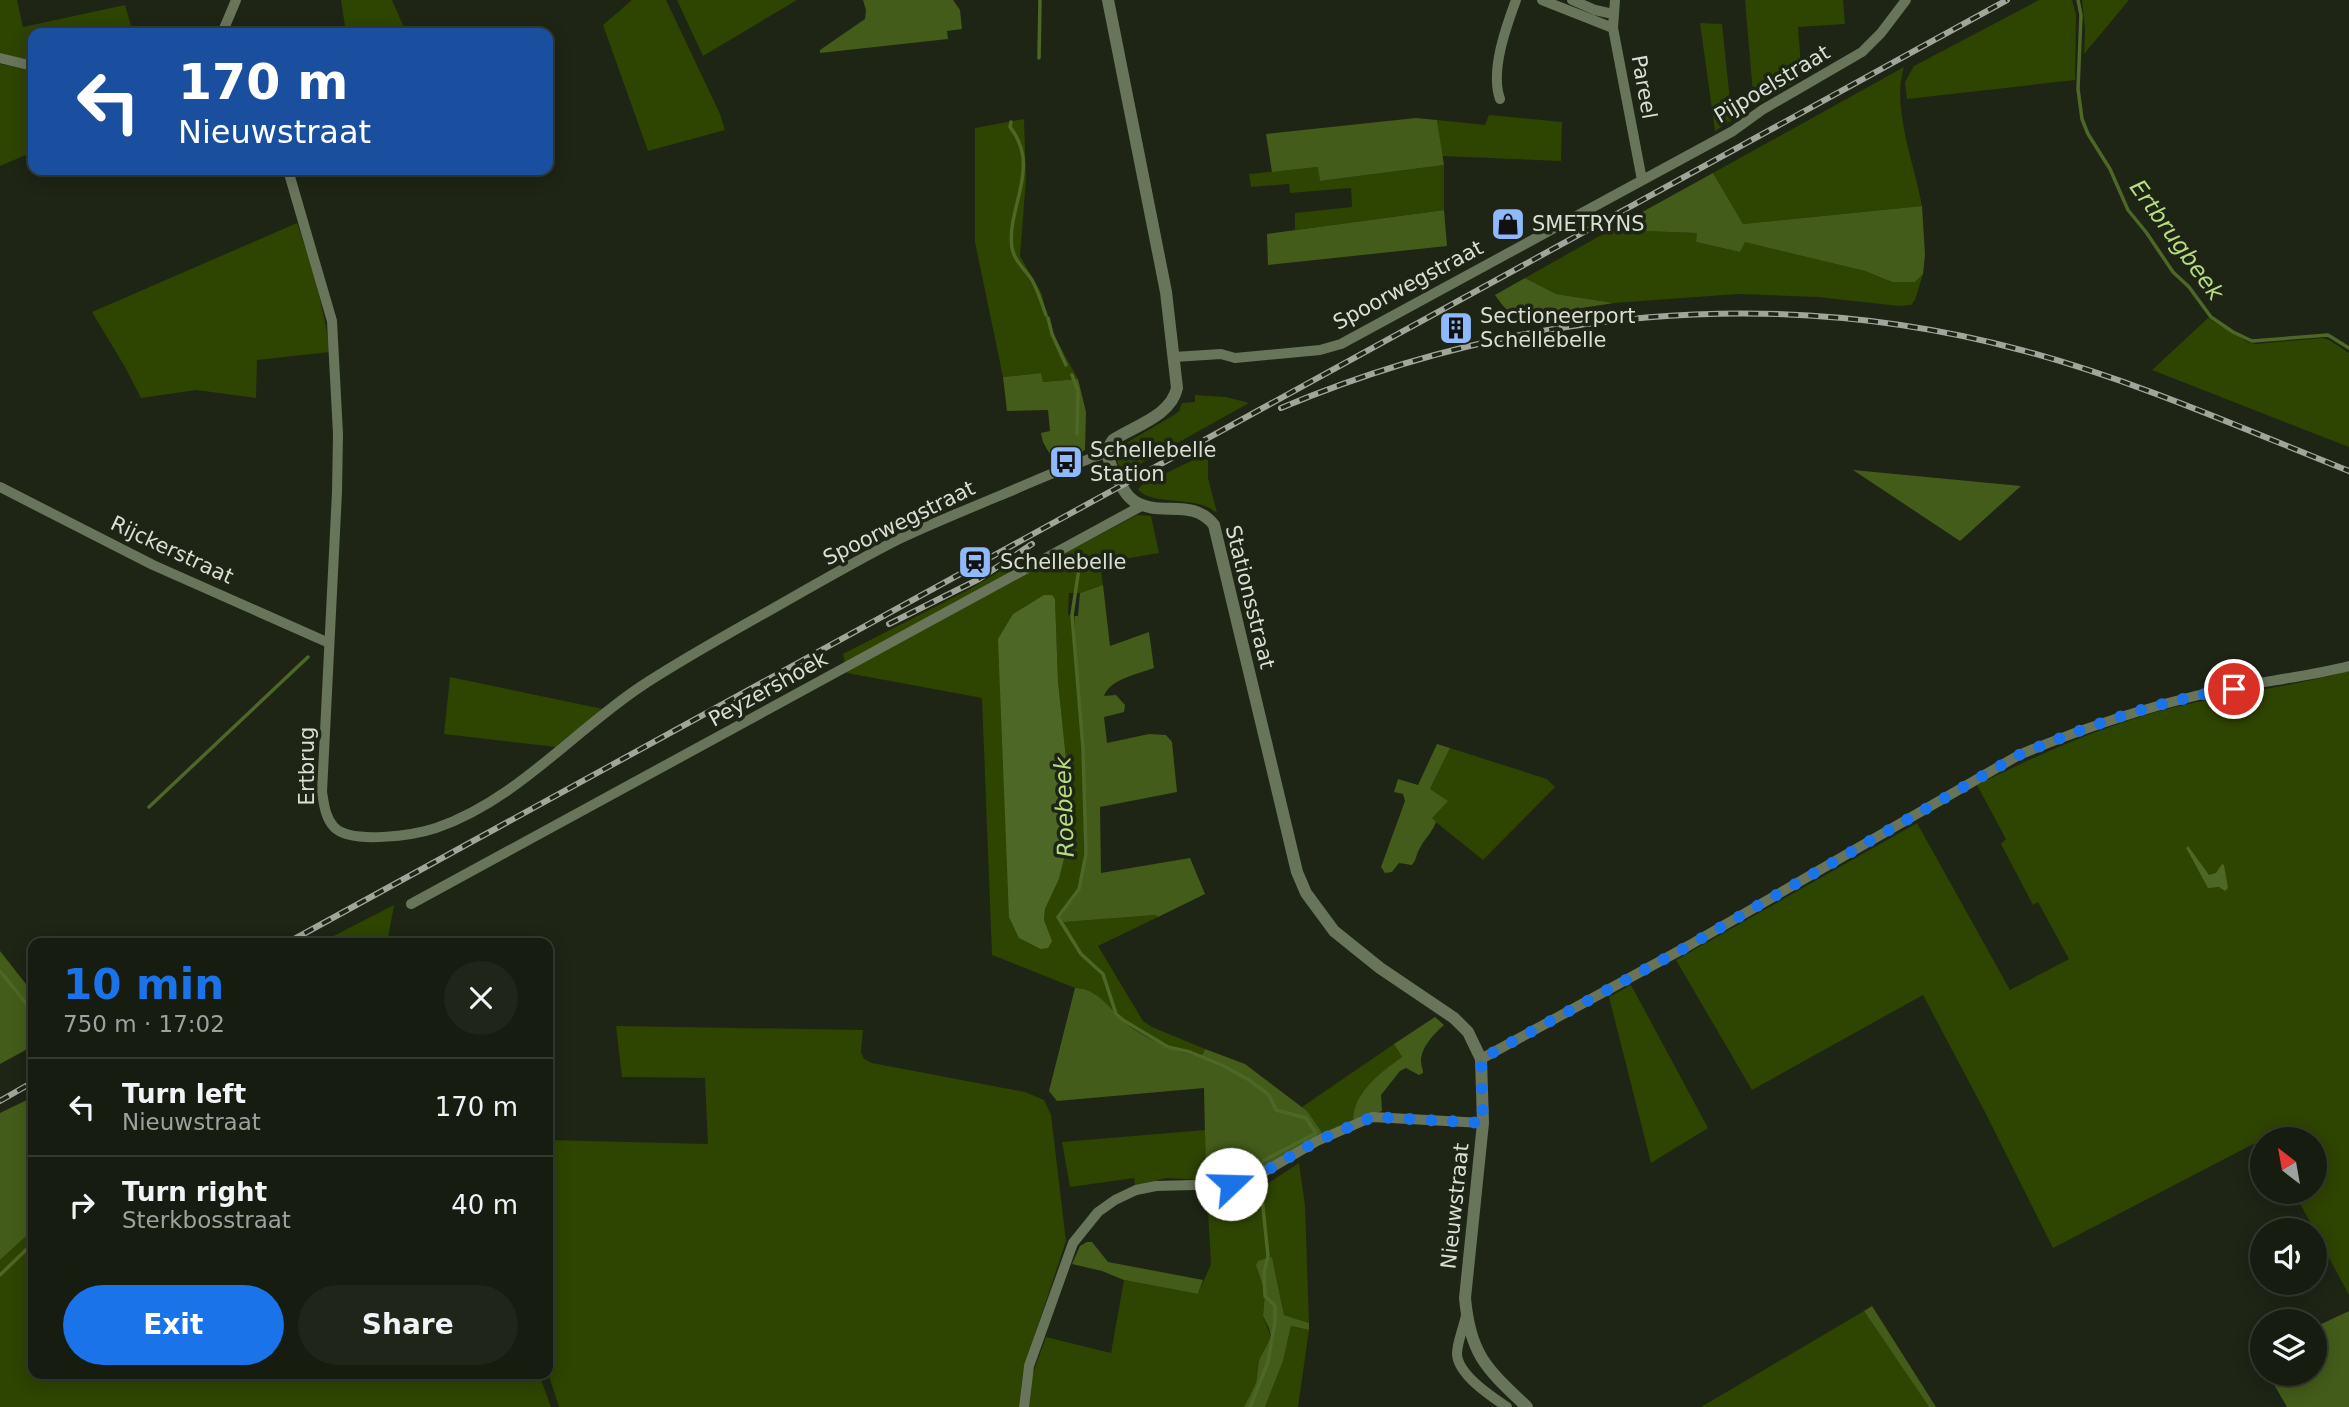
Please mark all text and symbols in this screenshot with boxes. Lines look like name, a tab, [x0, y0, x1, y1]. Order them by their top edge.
street label: Pijpoelstraat	[1710, 40, 1834, 128]
street label: Pareel	[1627, 53, 1661, 121]
text: 170 m	[178, 54, 348, 111]
icon: left	[63, 56, 154, 147]
text: Nieuwstraat	[178, 113, 371, 151]
water label: Ertbrugbeek	[2125, 175, 2230, 307]
shop icon: SMETRYNS	[1489, 205, 1527, 243]
place label: SMETRYNS	[1532, 212, 1645, 236]
street label: Spoorwegstraat	[1329, 235, 1487, 335]
place label: Sectioneerport Schellebelle	[1480, 304, 1636, 352]
building icon: Sectioneerport Schellebelle	[1437, 309, 1475, 347]
place label: Schellebelle Station	[1090, 438, 1217, 486]
bus stop icon: Schellebelle Station	[1047, 443, 1085, 481]
street label: Spoorwegstraat	[819, 476, 979, 570]
street label: Rijckerstraat	[107, 511, 237, 589]
street label: Stationsstraat	[1221, 523, 1279, 671]
station icon: Schellebelle	[956, 543, 994, 581]
place label: Schellebelle	[1000, 550, 1127, 574]
street label: Peyzershoek	[704, 646, 832, 732]
pin	[2204, 659, 2264, 719]
icon: arrive	[2215, 670, 2253, 708]
street label: Ertbrug	[295, 727, 319, 805]
water label: Roebeek	[1049, 755, 1079, 858]
text: 10 min	[63, 960, 224, 1009]
button: close	[444, 961, 518, 1035]
text: 750 m · 17:02	[63, 1011, 225, 1037]
text: Turn left	[122, 1079, 246, 1109]
icon: left	[63, 1088, 101, 1126]
text: 170 m	[435, 1092, 518, 1122]
text: Nieuwstraat	[122, 1109, 261, 1135]
north arrow	[2250, 1127, 2328, 1204]
map controls	[2250, 1127, 2327, 1386]
street label: Nieuwstraat	[1436, 1142, 1474, 1270]
position arrow	[1194, 1147, 1268, 1221]
text: Turn right	[122, 1177, 267, 1207]
icon: right	[63, 1186, 101, 1224]
text: 40 m	[451, 1190, 518, 1220]
text: Sterkbosstraat	[122, 1207, 291, 1233]
button: sound	[2250, 1218, 2327, 1295]
button: Exit	[63, 1285, 284, 1365]
button: Share	[298, 1285, 518, 1365]
button: layers	[2250, 1309, 2327, 1386]

